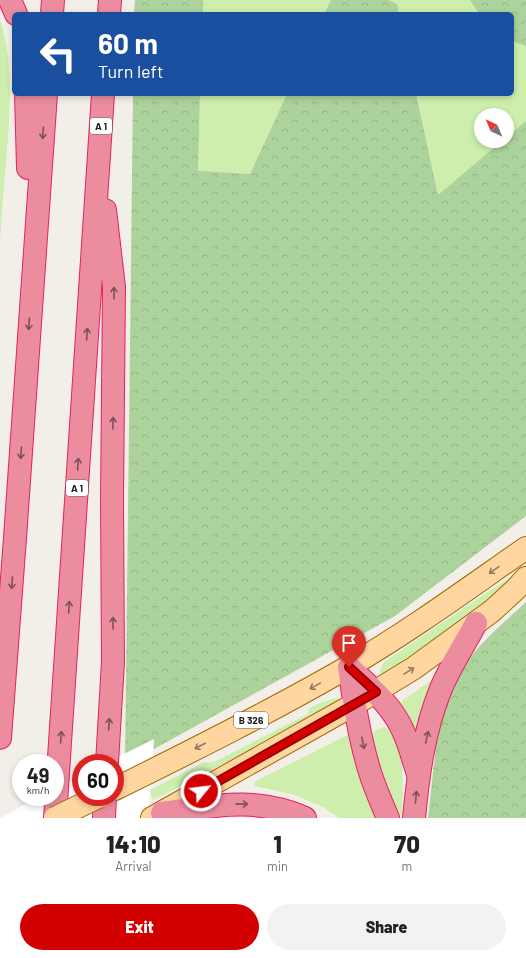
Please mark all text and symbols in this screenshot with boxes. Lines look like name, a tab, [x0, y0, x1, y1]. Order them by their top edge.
text: 60 m	[98, 26, 158, 60]
icon: left	[32, 28, 84, 80]
text: Turn left	[98, 60, 164, 82]
north arrow	[474, 108, 514, 148]
map controls	[474, 108, 514, 148]
road number: A 1	[90, 118, 112, 134]
one-way arrow	[40, 126, 47, 139]
one-way arrow	[110, 287, 118, 300]
one-way arrow	[26, 317, 33, 330]
one-way arrow	[83, 328, 90, 341]
one-way arrow	[109, 417, 117, 430]
one-way arrow	[17, 446, 24, 459]
one-way arrow	[75, 458, 82, 471]
road number: A 1	[66, 480, 88, 496]
one-way arrow	[489, 566, 500, 574]
one-way arrow	[8, 576, 15, 589]
one-way arrow	[66, 601, 73, 614]
one-way arrow	[109, 617, 117, 630]
pin	[332, 626, 366, 667]
icon: arrive	[338, 632, 360, 654]
one-way arrow	[403, 667, 414, 676]
one-way arrow	[309, 682, 321, 690]
road number: B 326	[234, 712, 268, 728]
one-way arrow	[106, 718, 113, 731]
one-way arrow	[57, 731, 64, 744]
one-way arrow	[423, 731, 431, 744]
one-way arrow	[359, 736, 367, 749]
one-way arrow	[194, 743, 206, 750]
speed limit sign: 60	[72, 754, 124, 806]
text: 49	[27, 763, 49, 787]
position arrow	[180, 770, 222, 812]
text: km/h	[27, 784, 49, 796]
one-way arrow	[412, 791, 420, 804]
one-way arrow	[235, 800, 248, 808]
text: 14:10	[106, 829, 161, 858]
text: 1	[273, 829, 282, 858]
text: 70	[394, 829, 420, 858]
text: Arrival	[115, 858, 152, 874]
text: min	[267, 858, 288, 874]
text: m	[402, 858, 412, 874]
button: Exit	[20, 904, 259, 950]
button: Share	[267, 904, 506, 950]

